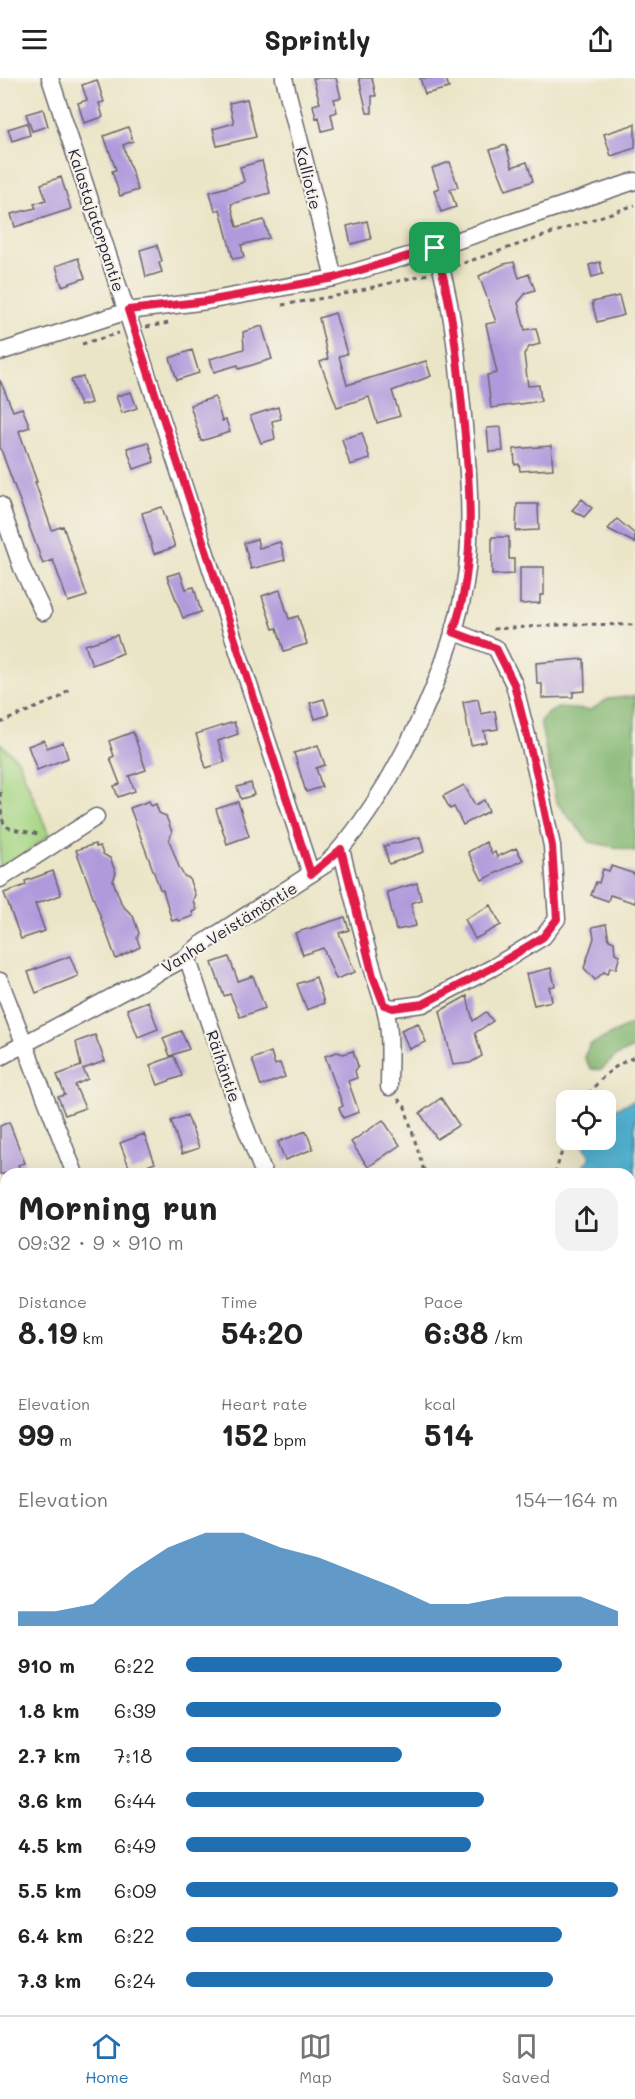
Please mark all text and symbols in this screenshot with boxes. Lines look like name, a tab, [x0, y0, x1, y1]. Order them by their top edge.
text: Sprintly	[264, 22, 371, 57]
icon: menu	[18, 23, 51, 56]
icon: share	[584, 23, 617, 56]
street label: Kalliotie	[291, 144, 327, 212]
street label: Kalastajatorpantie	[64, 146, 130, 294]
pin	[409, 222, 460, 273]
icon: arrive	[418, 231, 451, 264]
street label: Vanha Veistämöntie	[157, 877, 301, 977]
street label: Räihäntie	[202, 1027, 246, 1105]
map controls	[556, 1090, 616, 1150]
button: locate	[556, 1090, 616, 1150]
text: Morning run	[18, 1185, 218, 1228]
button: share	[555, 1188, 618, 1251]
text: 09:32 · 9 × 910 m	[18, 1229, 184, 1255]
text: Distance	[18, 1291, 87, 1312]
text: Time	[221, 1291, 257, 1312]
text: Pace	[424, 1291, 463, 1312]
text: 8.19	[18, 1312, 77, 1352]
text: 54:20	[221, 1312, 303, 1352]
text: 6:38	[424, 1312, 488, 1352]
text: km	[77, 1327, 104, 1348]
text: /km	[488, 1327, 523, 1348]
text: Elevation	[18, 1393, 90, 1414]
text: Heart rate	[221, 1393, 307, 1414]
text: kcal	[424, 1393, 456, 1414]
text: 99	[18, 1414, 54, 1454]
text: 152	[221, 1414, 269, 1454]
text: 514	[424, 1414, 474, 1454]
text: m	[54, 1429, 72, 1450]
text: bpm	[269, 1429, 307, 1450]
text: Elevation	[18, 1486, 108, 1512]
text: 154–164 m	[514, 1486, 618, 1512]
text: 910 m	[18, 1652, 75, 1678]
text: 6:22	[114, 1652, 155, 1678]
text: 1.8 km	[18, 1697, 79, 1723]
text: 6:39	[114, 1697, 156, 1723]
text: 2.7 km	[18, 1742, 80, 1768]
text: 7:18	[114, 1742, 152, 1768]
text: 3.6 km	[18, 1787, 82, 1813]
text: 6:44	[114, 1787, 156, 1813]
text: 4.5 km	[18, 1832, 82, 1858]
text: 6:49	[114, 1832, 156, 1858]
text: 5.5 km	[18, 1877, 81, 1903]
text: 6:09	[114, 1877, 156, 1903]
text: 6.4 km	[18, 1922, 83, 1948]
text: 6:22	[114, 1922, 155, 1948]
text: 7.3 km	[18, 1967, 81, 1993]
text: 6:24	[114, 1967, 155, 1993]
tab: Home	[85, 2030, 129, 2087]
tab: Map	[299, 2030, 332, 2087]
tab: Saved	[502, 2030, 550, 2087]

